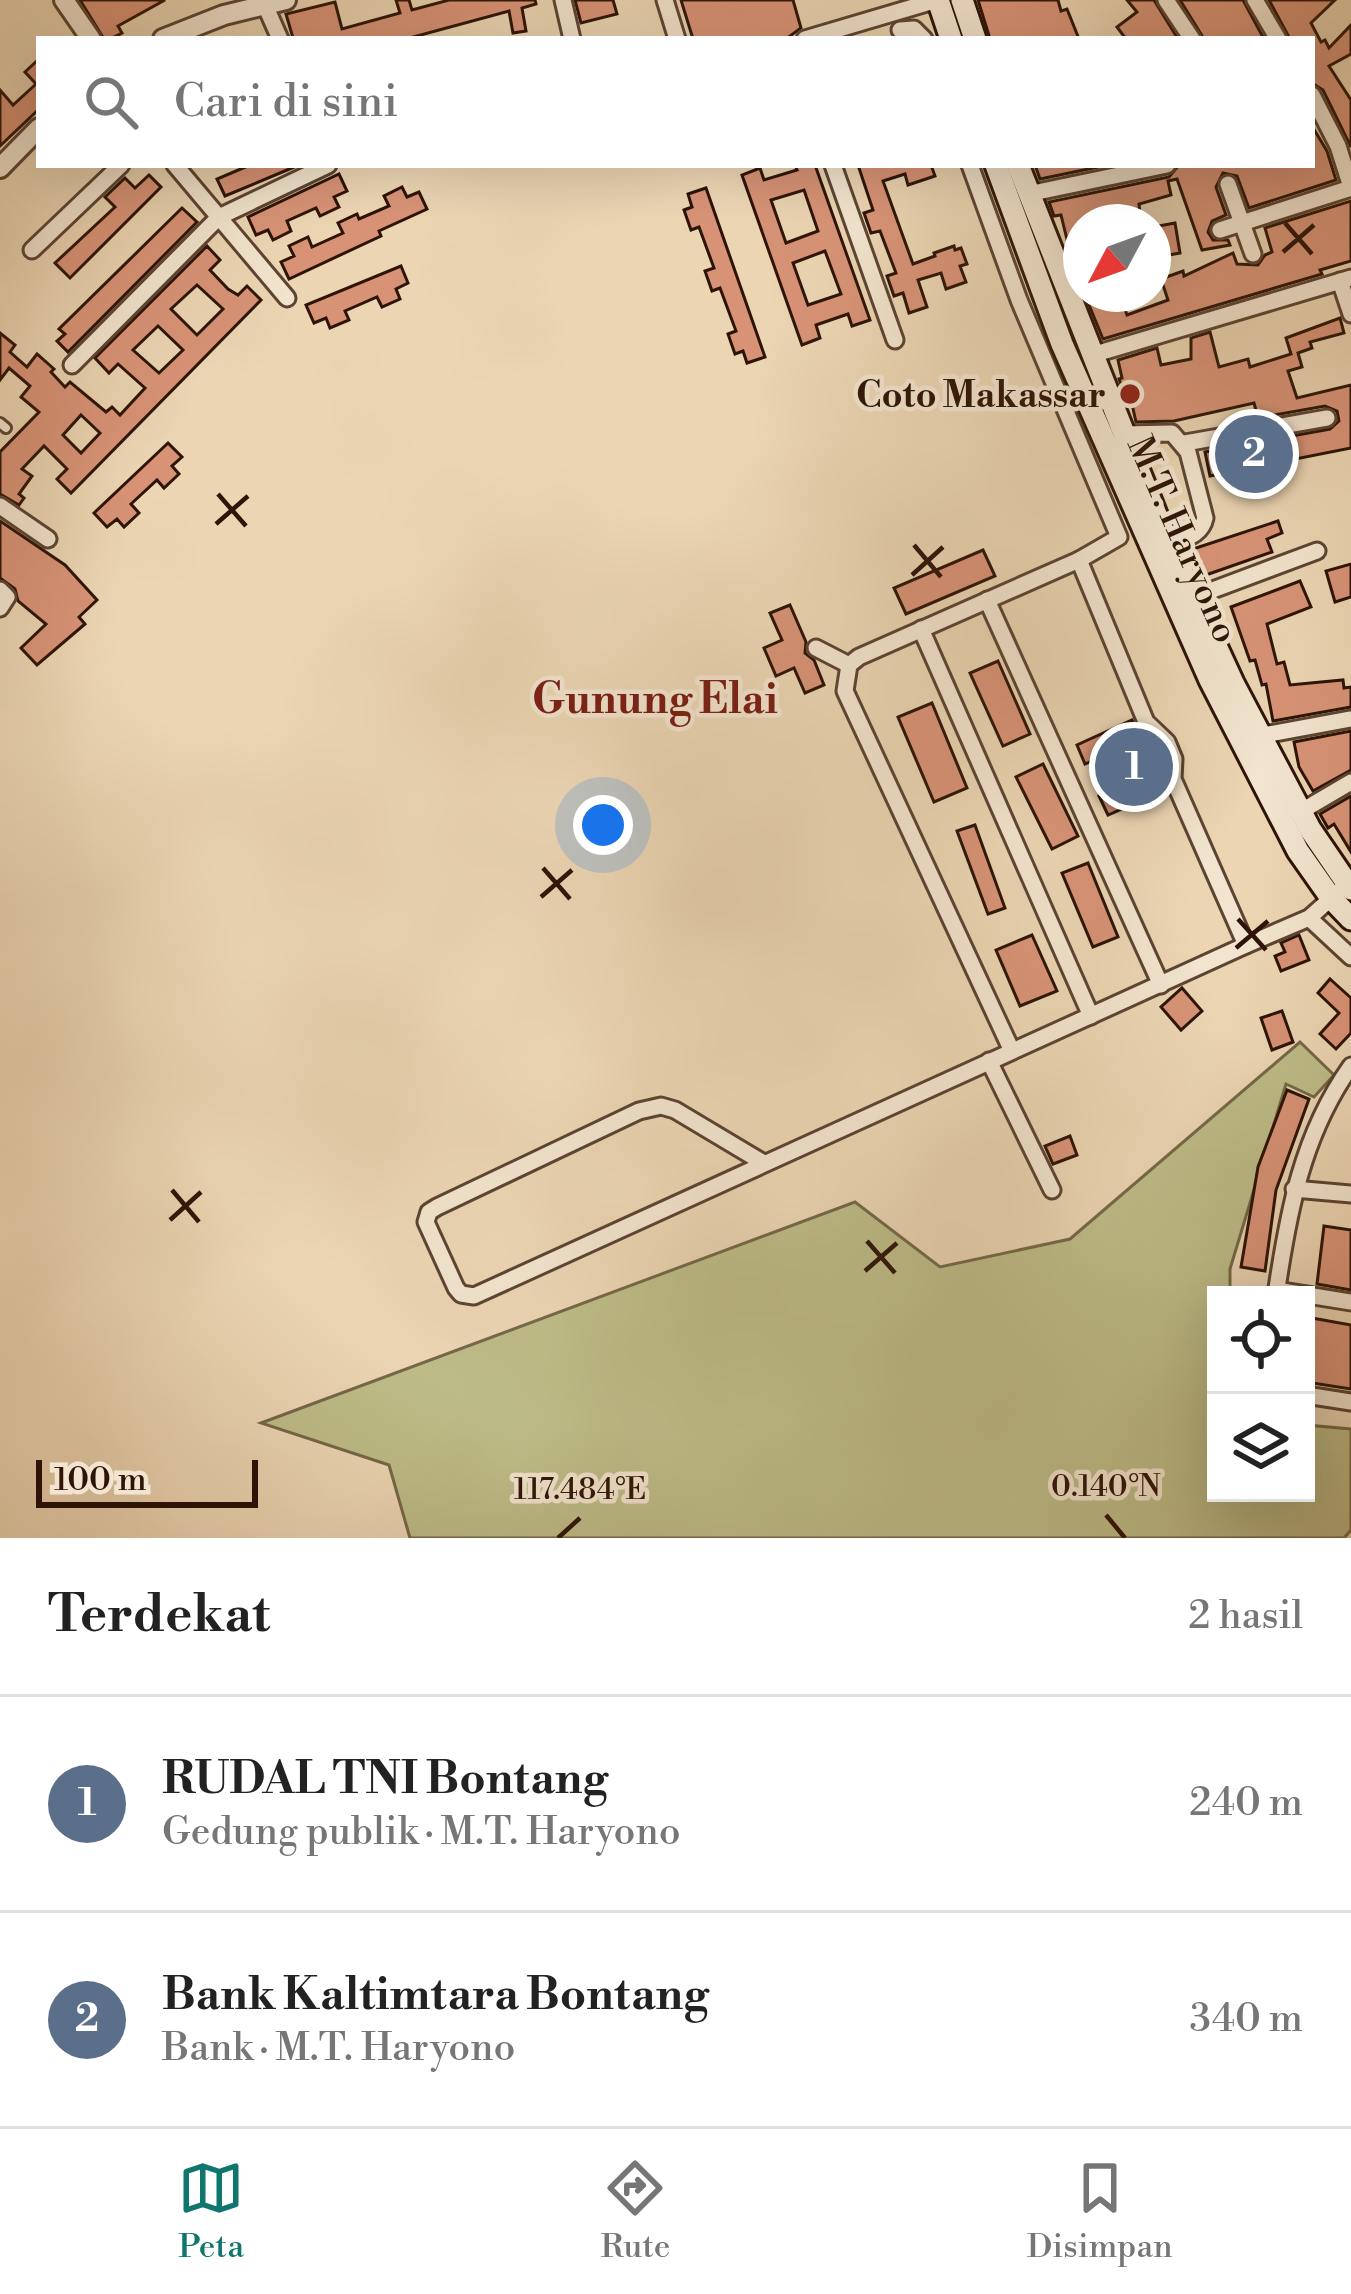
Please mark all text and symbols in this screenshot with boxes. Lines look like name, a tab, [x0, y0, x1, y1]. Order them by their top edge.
search box	[36, 36, 1315, 168]
icon: search	[78, 69, 144, 135]
text: Cari di sini	[174, 74, 398, 131]
north arrow	[1063, 204, 1171, 312]
place label: Coto Makassar	[856, 374, 1106, 419]
marker: Coto Makassar	[1117, 381, 1143, 407]
pin: 2	[1215, 409, 1293, 499]
street label: M.T. Haryono	[1116, 430, 1247, 650]
district label: Gunung Elai	[532, 674, 778, 727]
pin: 1	[1095, 722, 1173, 812]
your location	[573, 795, 633, 855]
map controls	[1207, 1286, 1315, 1502]
button: locate	[1207, 1286, 1315, 1394]
button: layers	[1207, 1394, 1315, 1502]
scale bar	[36, 1454, 258, 1507]
text: 100 m	[54, 1460, 147, 1501]
text: 0.140°N	[1051, 1468, 1161, 1506]
text: 117.484°E	[514, 1471, 646, 1509]
text: Terdekat	[48, 1584, 270, 1648]
text: 2 hasil	[1188, 1592, 1303, 1641]
text: RUDAL TNI Bontang	[162, 1751, 608, 1808]
text: 1	[78, 1779, 96, 1828]
text: 240 m	[1189, 1779, 1303, 1828]
text: Gedung publik · M.T. Haryono	[162, 1808, 681, 1857]
text: Bank Kaltimtara Bontang	[162, 1967, 709, 2024]
text: 2	[75, 1995, 99, 2044]
text: 340 m	[1190, 1995, 1303, 2044]
text: Bank · M.T. Haryono	[162, 2024, 515, 2073]
tab: Peta	[178, 2155, 244, 2268]
tab: Rute	[601, 2155, 670, 2268]
tab: Disimpan	[1027, 2155, 1173, 2268]

